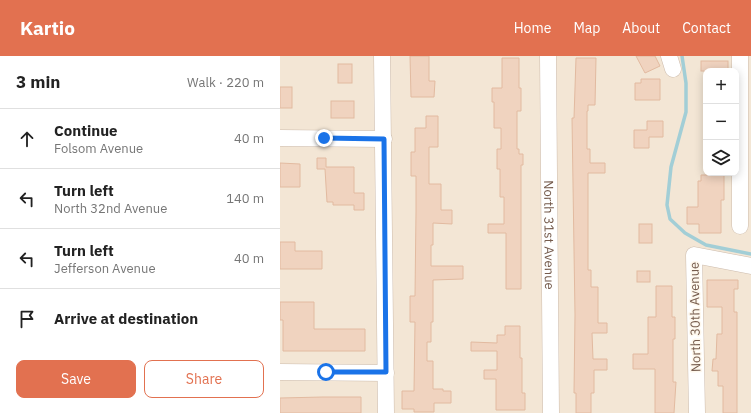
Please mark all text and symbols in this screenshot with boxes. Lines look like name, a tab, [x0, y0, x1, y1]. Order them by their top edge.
text: Kartio	[20, 16, 75, 40]
text: Home	[514, 19, 551, 37]
text: Map	[573, 19, 600, 37]
text: About	[622, 19, 660, 37]
text: Contact	[682, 19, 731, 37]
map controls	[703, 68, 739, 176]
button: +	[703, 68, 739, 104]
text: 3 min	[16, 71, 60, 93]
text: Walk · 220 m	[187, 74, 264, 91]
button: −	[703, 104, 739, 140]
text: Continue	[54, 121, 118, 140]
icon: ahead	[16, 128, 38, 150]
route end	[315, 129, 333, 147]
text: 40 m	[234, 130, 264, 147]
text: Folsom Avenue	[54, 140, 143, 157]
button: layers	[703, 140, 739, 176]
street label: North 31st Avenue	[541, 180, 558, 290]
text: Turn left	[54, 181, 114, 200]
icon: left	[16, 188, 38, 210]
text: 140 m	[226, 190, 264, 207]
text: North 32nd Avenue	[54, 200, 167, 217]
text: Turn left	[54, 241, 114, 260]
icon: left	[16, 248, 38, 270]
text: 40 m	[234, 250, 264, 267]
text: Jefferson Avenue	[54, 260, 156, 277]
street label: North 30th Avenue	[686, 262, 704, 372]
icon: arrive	[16, 308, 38, 330]
text: Arrive at destination	[54, 309, 198, 328]
button: Save	[16, 360, 136, 398]
button: Share	[144, 360, 264, 398]
route start	[317, 363, 335, 381]

